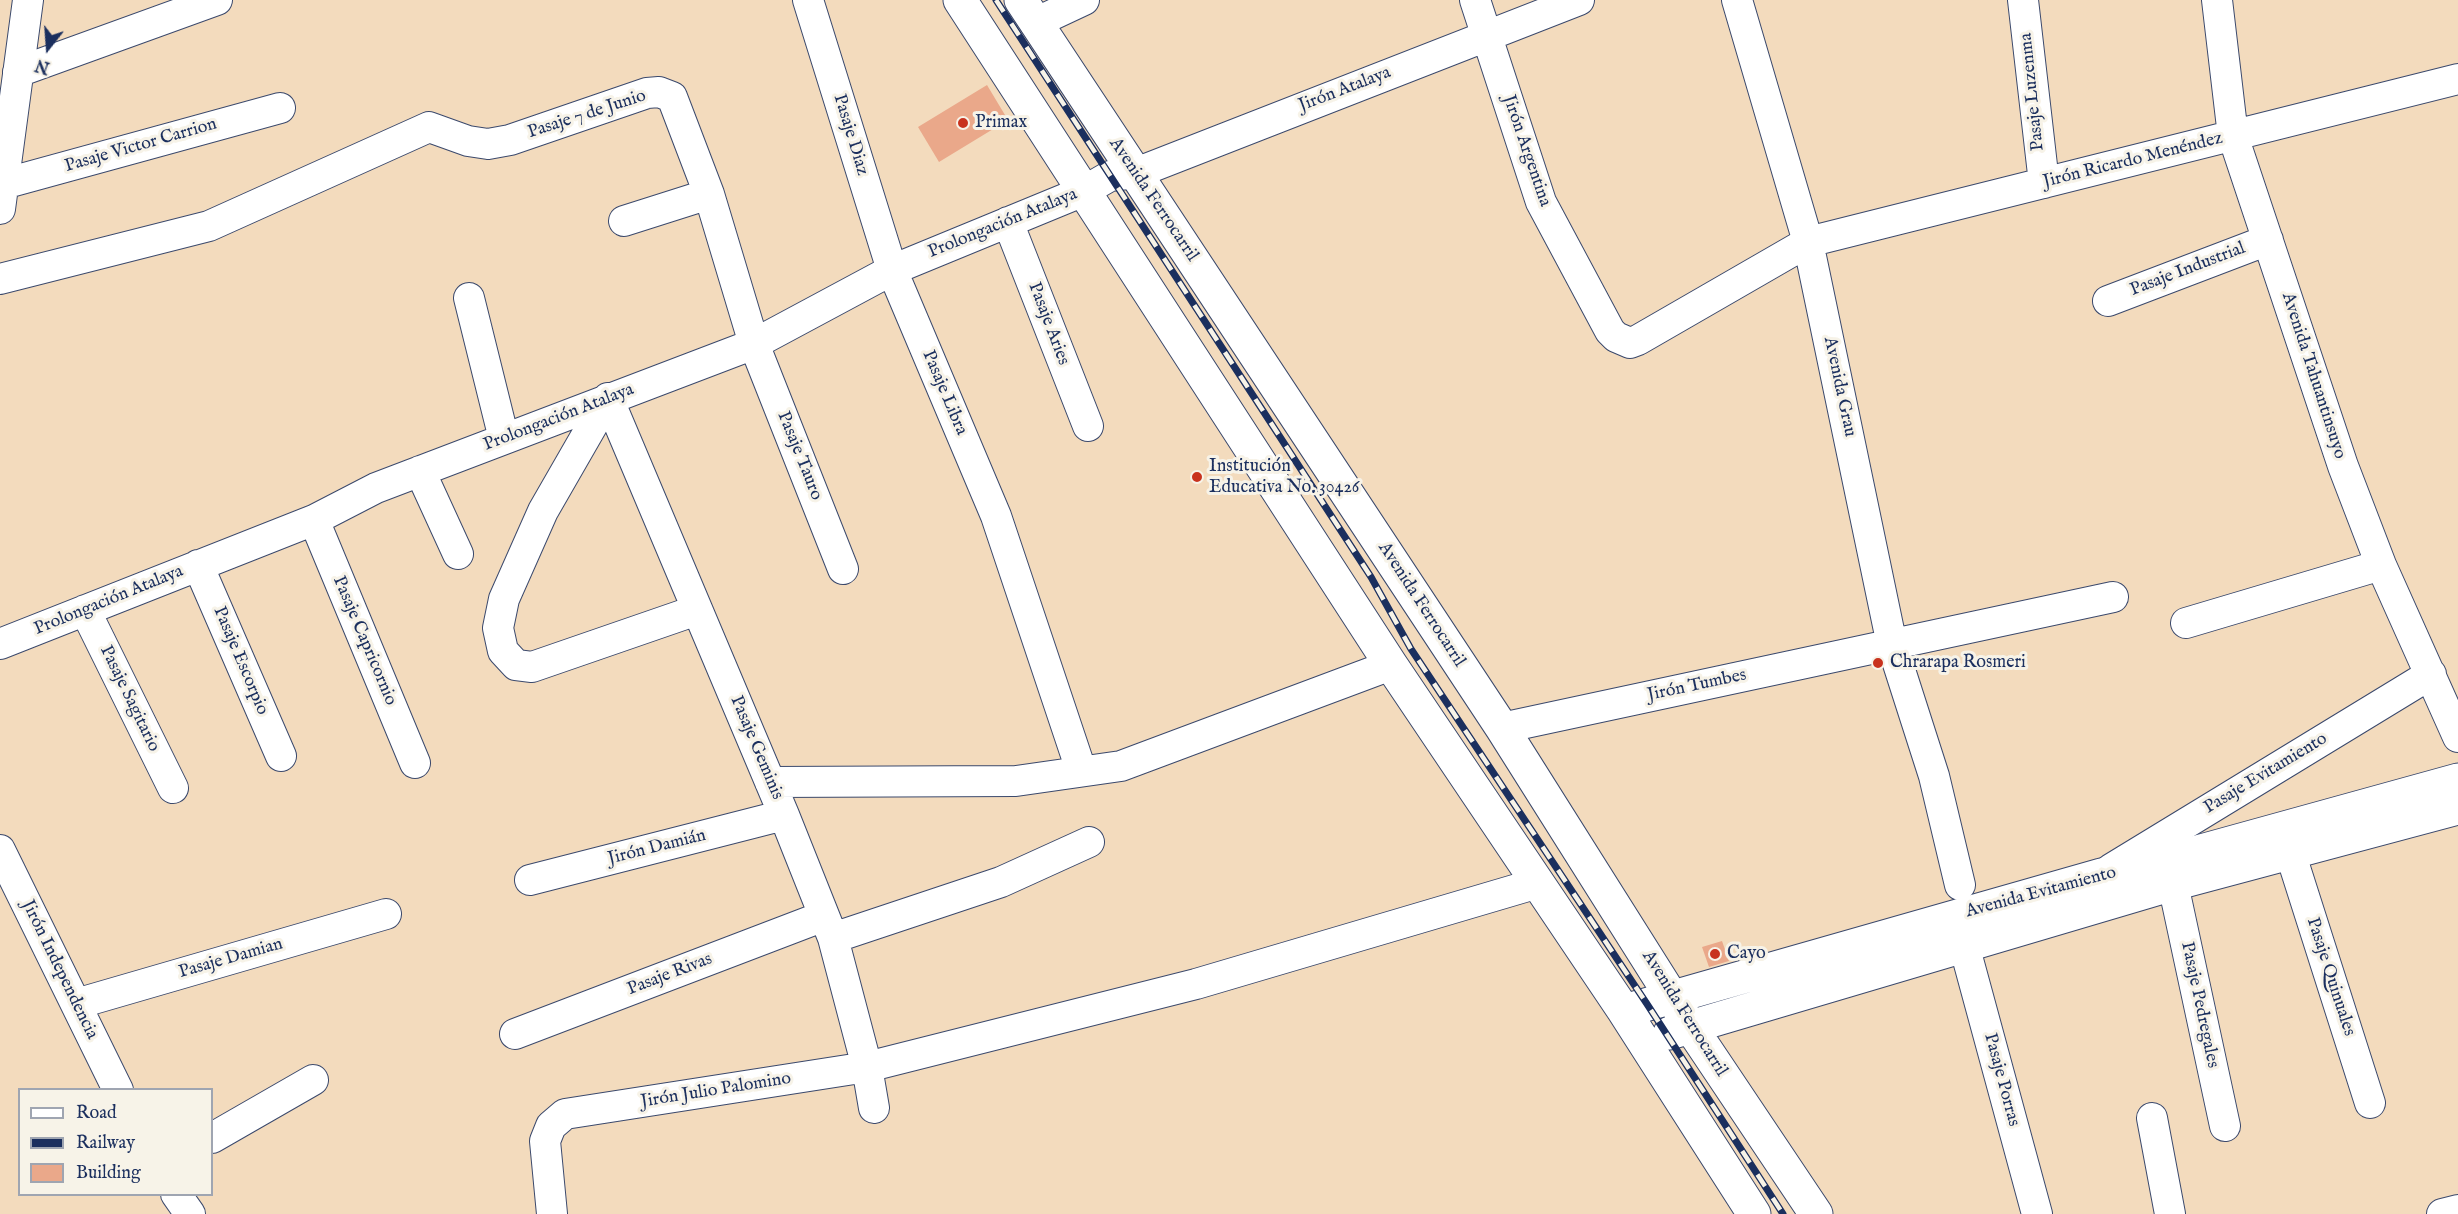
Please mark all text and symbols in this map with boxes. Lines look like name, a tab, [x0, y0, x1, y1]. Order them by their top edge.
north arrow	[18, 18, 78, 78]
street label: Pasaje Luzenma	[2016, 32, 2050, 152]
text: N	[33, 54, 52, 77]
street label: Jirón Atalaya	[1296, 63, 1394, 117]
street label: Pasaje 7 de Junio	[525, 86, 649, 144]
street label: Pasaje Diaz	[827, 92, 873, 178]
street label: Jirón Argentina	[1497, 92, 1555, 210]
place label: Primax	[975, 112, 1027, 134]
street label: Pasaje Victor Carrion	[63, 114, 219, 178]
marker: Primax	[956, 116, 970, 130]
street label: Jirón Ricardo Menéndez	[2041, 128, 2225, 194]
street label: Avenida Ferrocarril	[1104, 134, 1202, 266]
street label: Prolongación Atalaya	[925, 184, 1081, 264]
street label: Pasaje Industrial	[2127, 238, 2249, 302]
street label: Pasaje Aries	[1022, 280, 1074, 368]
street label: Avenida Tahuantinsuyo	[2276, 290, 2350, 462]
street label: Avenida Grau	[1818, 335, 1860, 439]
street label: Pasaje Libra	[916, 347, 972, 439]
street label: Prolongación Atalaya	[481, 379, 637, 457]
street label: Pasaje Tauro	[771, 408, 827, 504]
place label: Institución Educativa No. 30426	[1209, 456, 1359, 498]
marker: Institución Educativa No. 30426	[1190, 470, 1204, 484]
street label: Avenida Ferrocarril	[1373, 539, 1469, 671]
street label: Prolongación Atalaya	[31, 561, 187, 641]
street label: Pasaje Capricornio	[327, 573, 401, 709]
street label: Pasaje Escorpio	[207, 604, 273, 718]
street label: Pasaje Sagitario	[94, 643, 164, 755]
place label: Chrarapa Rosmeri	[1890, 652, 2026, 674]
marker: Chrarapa Rosmeri	[1871, 656, 1885, 670]
street label: Jirón Tumbes	[1645, 665, 1749, 707]
street label: Pasaje Geminis	[724, 693, 788, 803]
street label: Pasaje Evitamiento	[2200, 729, 2332, 819]
street label: Jirón Damián	[606, 825, 708, 871]
street label: Avenida Evitamiento	[1963, 863, 2119, 923]
street label: Jirón Independencia	[16, 897, 102, 1043]
street label: Pasaje Quinuales	[2301, 915, 2359, 1039]
street label: Pasaje Damian	[177, 934, 285, 984]
street label: Pasaje Pedregales	[2175, 940, 2223, 1070]
place label: Cayo	[1727, 943, 1766, 965]
street label: Avenida Ferrocarril	[1637, 947, 1731, 1081]
marker: Cayo	[1708, 947, 1722, 961]
street label: Pasaje Rivas	[625, 949, 715, 1001]
street label: Pasaje Porras	[1978, 1031, 2024, 1129]
street label: Jirón Julio Palomino	[639, 1068, 793, 1114]
legend	[18, 1088, 213, 1196]
text: Road	[76, 1102, 117, 1125]
text: Railway	[76, 1132, 135, 1155]
text: Building	[76, 1162, 141, 1185]

